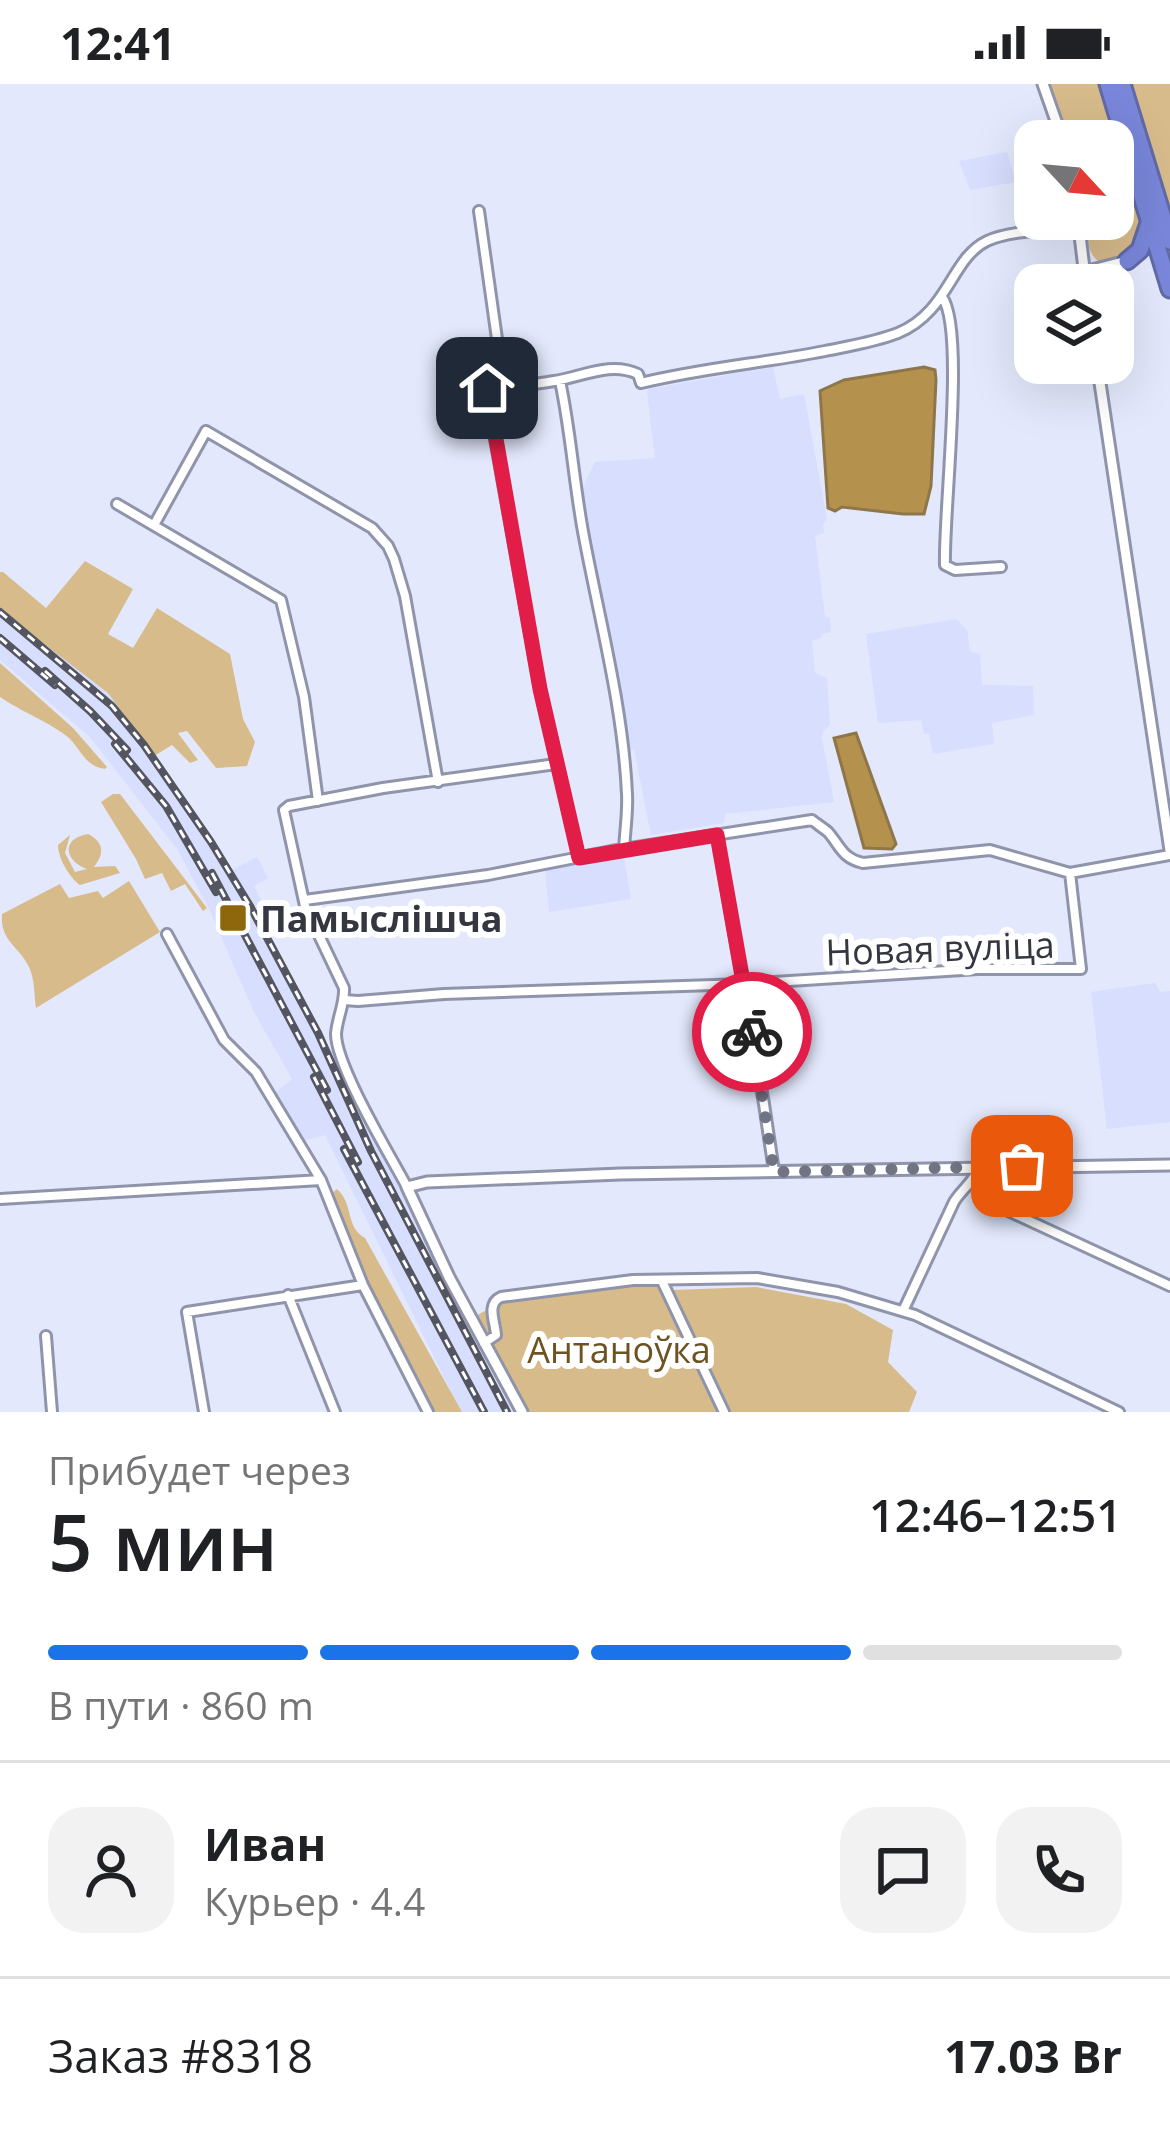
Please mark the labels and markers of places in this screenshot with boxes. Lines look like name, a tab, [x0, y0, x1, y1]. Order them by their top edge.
pin	[436, 337, 538, 439]
place label: Памыслішча	[260, 894, 503, 943]
marker: Памыслішча	[217, 902, 249, 934]
pin	[971, 1115, 1073, 1217]

